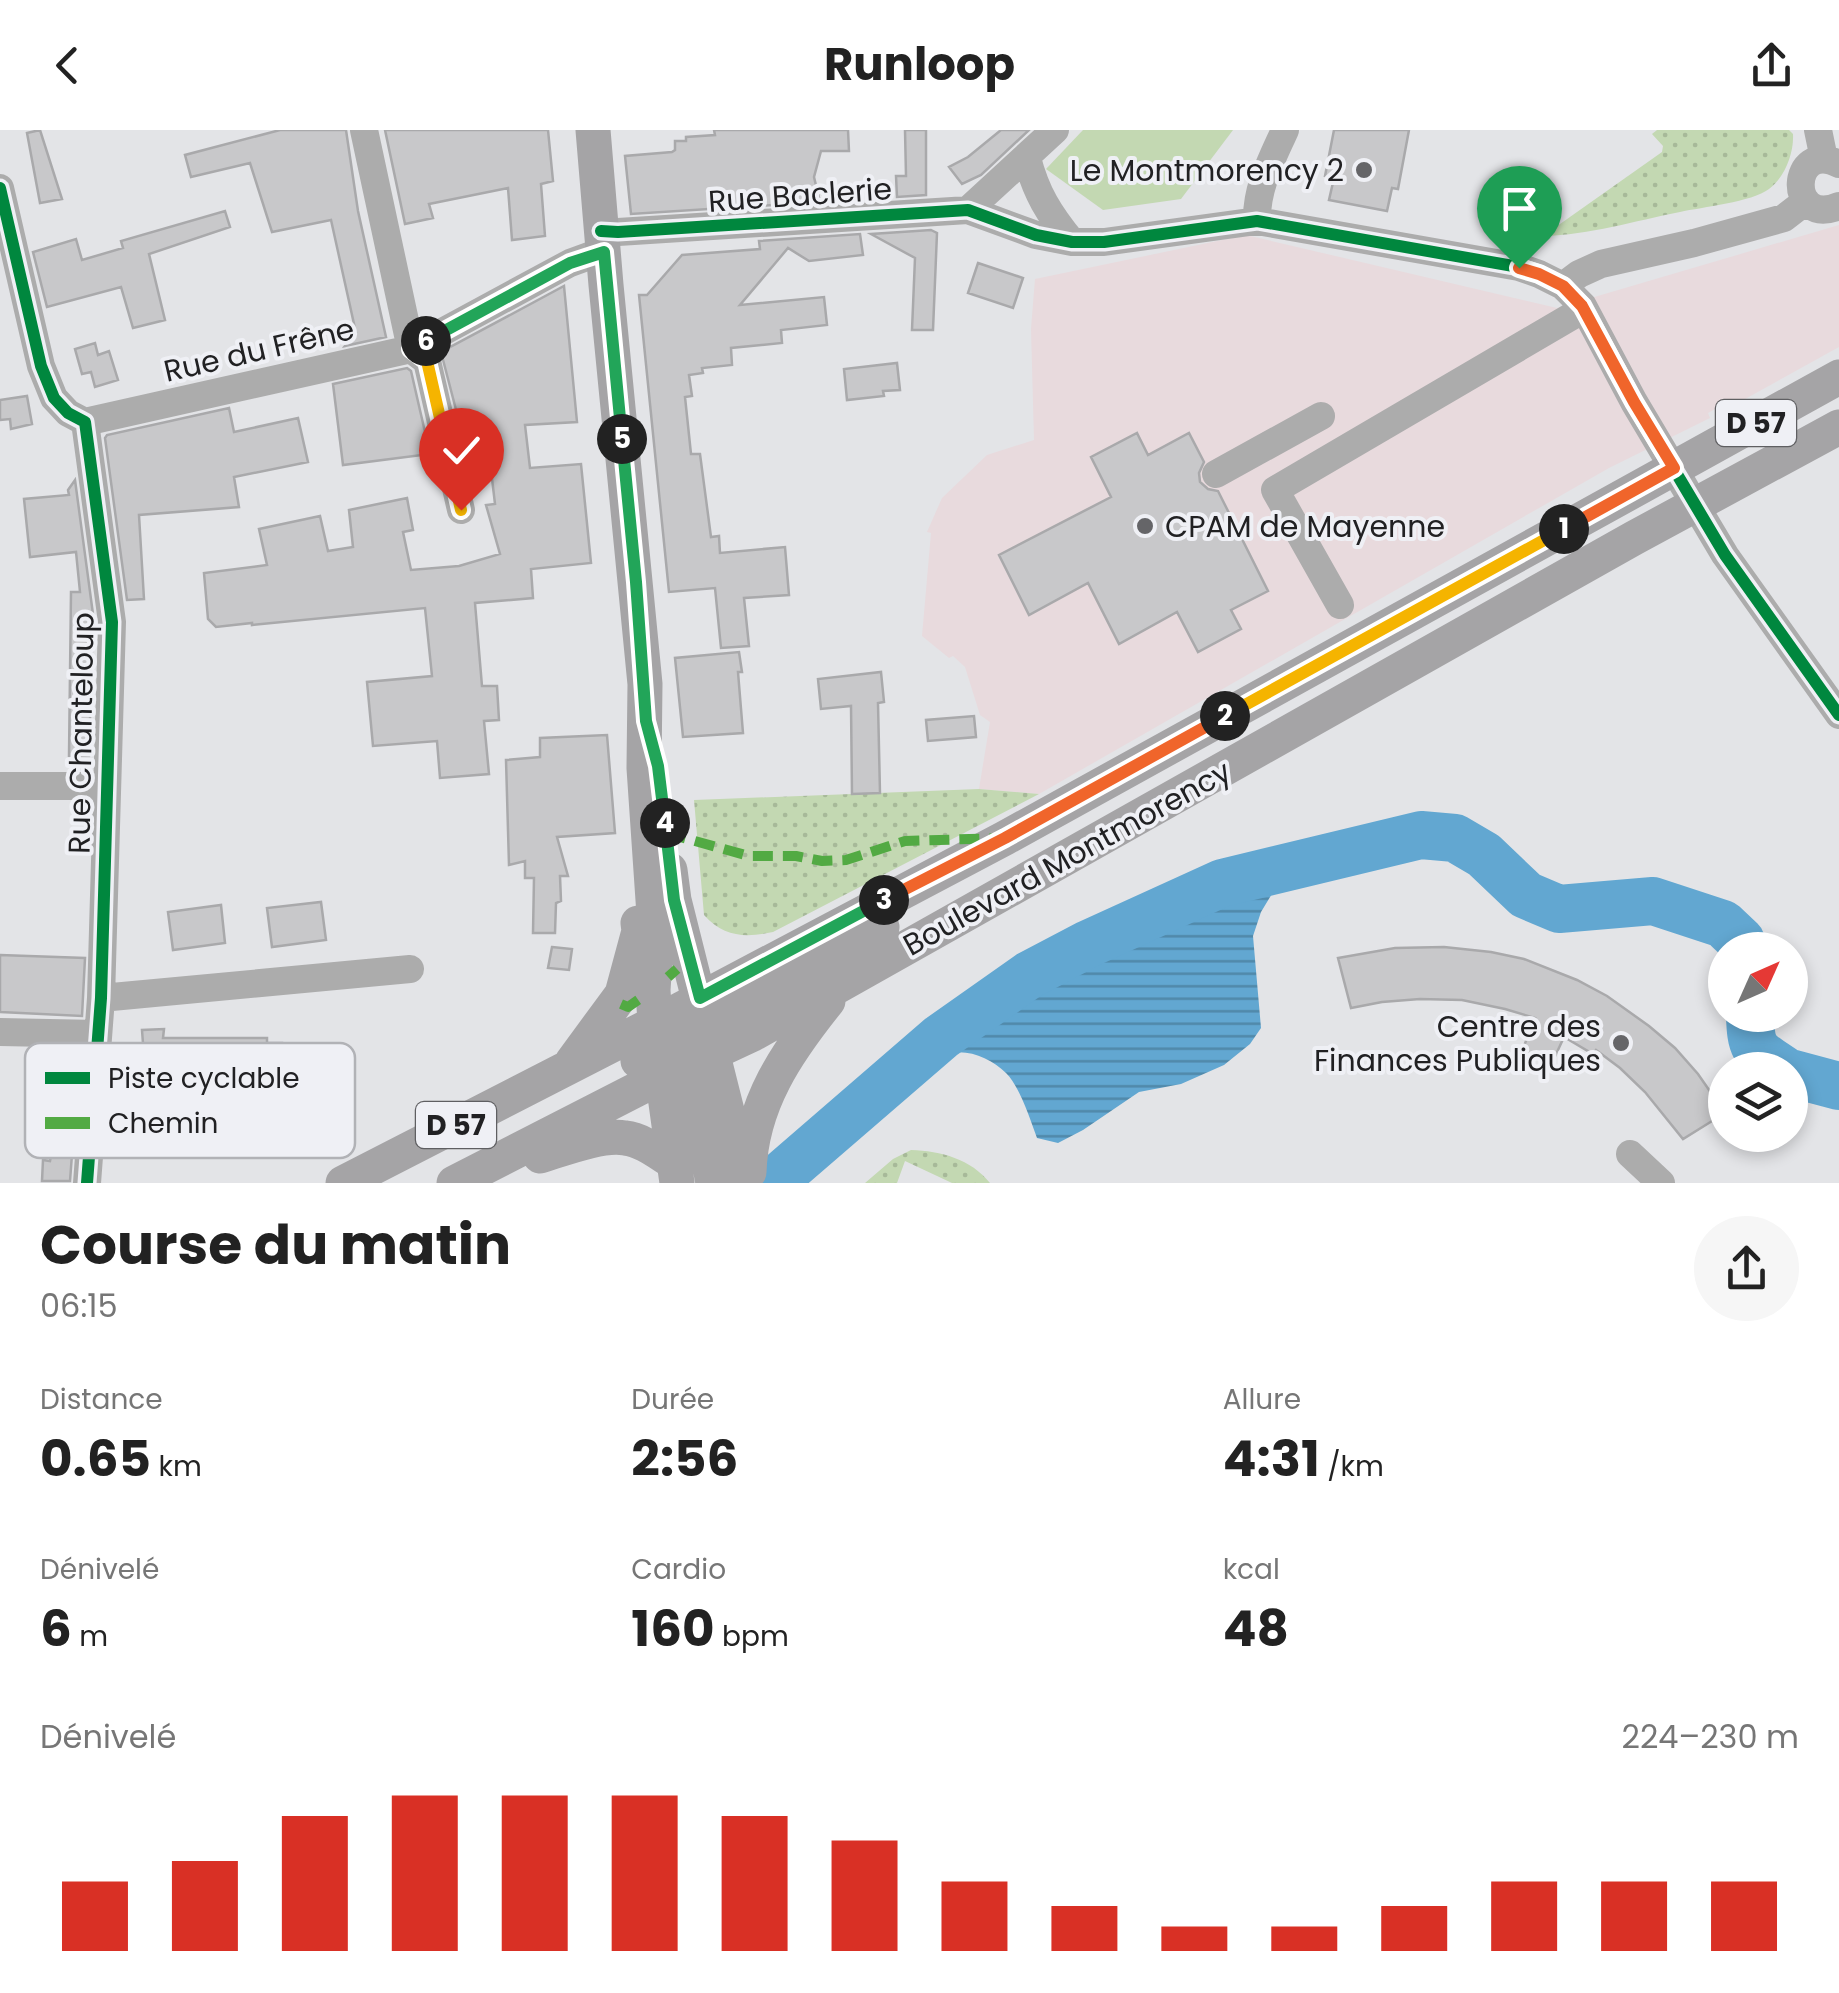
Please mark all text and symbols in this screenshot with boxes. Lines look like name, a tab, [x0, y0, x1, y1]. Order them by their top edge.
text: Runloop	[824, 33, 1015, 96]
icon: back	[40, 38, 95, 93]
icon: share	[1744, 38, 1799, 93]
place label: Le Montmorency 2	[1070, 149, 1344, 192]
marker: Le Montmorency 2	[1353, 159, 1375, 181]
pin	[1477, 166, 1562, 269]
street label: Rue Baclerie	[707, 167, 893, 223]
icon: arrive	[1492, 181, 1547, 236]
street label: Rue du Frêne	[160, 307, 358, 393]
pin: 6	[401, 316, 451, 366]
text: 6	[417, 321, 435, 360]
road number: D 57	[1716, 400, 1796, 446]
pin	[419, 408, 504, 511]
pin: 5	[597, 414, 647, 464]
text: 5	[613, 419, 631, 458]
icon: check	[434, 423, 489, 478]
pin: 1	[1539, 504, 1589, 554]
place label: CPAM de Mayenne	[1165, 505, 1445, 548]
text: 1	[1559, 509, 1569, 548]
marker: CPAM de Mayenne	[1134, 515, 1156, 537]
street label: Rue Chanteloup	[57, 612, 105, 854]
pin: 2	[1200, 691, 1250, 741]
text: 2	[1217, 696, 1233, 735]
street label: Boulevard Montmorency	[895, 750, 1239, 966]
pin: 4	[640, 798, 690, 848]
text: 4	[656, 803, 674, 842]
pin: 3	[859, 875, 909, 925]
text: 3	[876, 880, 892, 919]
north arrow	[1708, 932, 1808, 1032]
map controls	[1708, 932, 1808, 1152]
place label: Centre des Finances Publiques	[1314, 1005, 1601, 1082]
marker: Centre des Finances Publiques	[1610, 1032, 1632, 1054]
legend	[25, 1043, 355, 1158]
button: layers	[1708, 1052, 1808, 1152]
text: Piste cyclable	[108, 1059, 300, 1098]
road number: D 57	[416, 1102, 496, 1148]
text: Chemin	[108, 1104, 219, 1143]
text: Course du matin	[40, 1206, 511, 1283]
button: share	[1694, 1216, 1799, 1321]
text: 06:15	[40, 1283, 118, 1328]
text: Distance	[40, 1380, 163, 1419]
text: Durée	[631, 1380, 714, 1419]
text: Allure	[1223, 1380, 1301, 1419]
text: 0.65	[40, 1423, 151, 1494]
text: 2:56	[631, 1423, 738, 1494]
text: 4:31	[1223, 1423, 1320, 1494]
text: km	[151, 1447, 202, 1486]
text: /km	[1320, 1447, 1384, 1486]
text: Dénivelé	[40, 1550, 159, 1589]
text: Cardio	[631, 1550, 726, 1589]
text: kcal	[1223, 1550, 1280, 1589]
text: 6	[40, 1593, 72, 1664]
text: 160	[631, 1593, 715, 1664]
text: 48	[1223, 1593, 1289, 1664]
text: m	[72, 1617, 108, 1656]
text: bpm	[715, 1617, 789, 1656]
text: Dénivelé	[40, 1714, 176, 1759]
text: 224–230 m	[1622, 1714, 1799, 1759]

